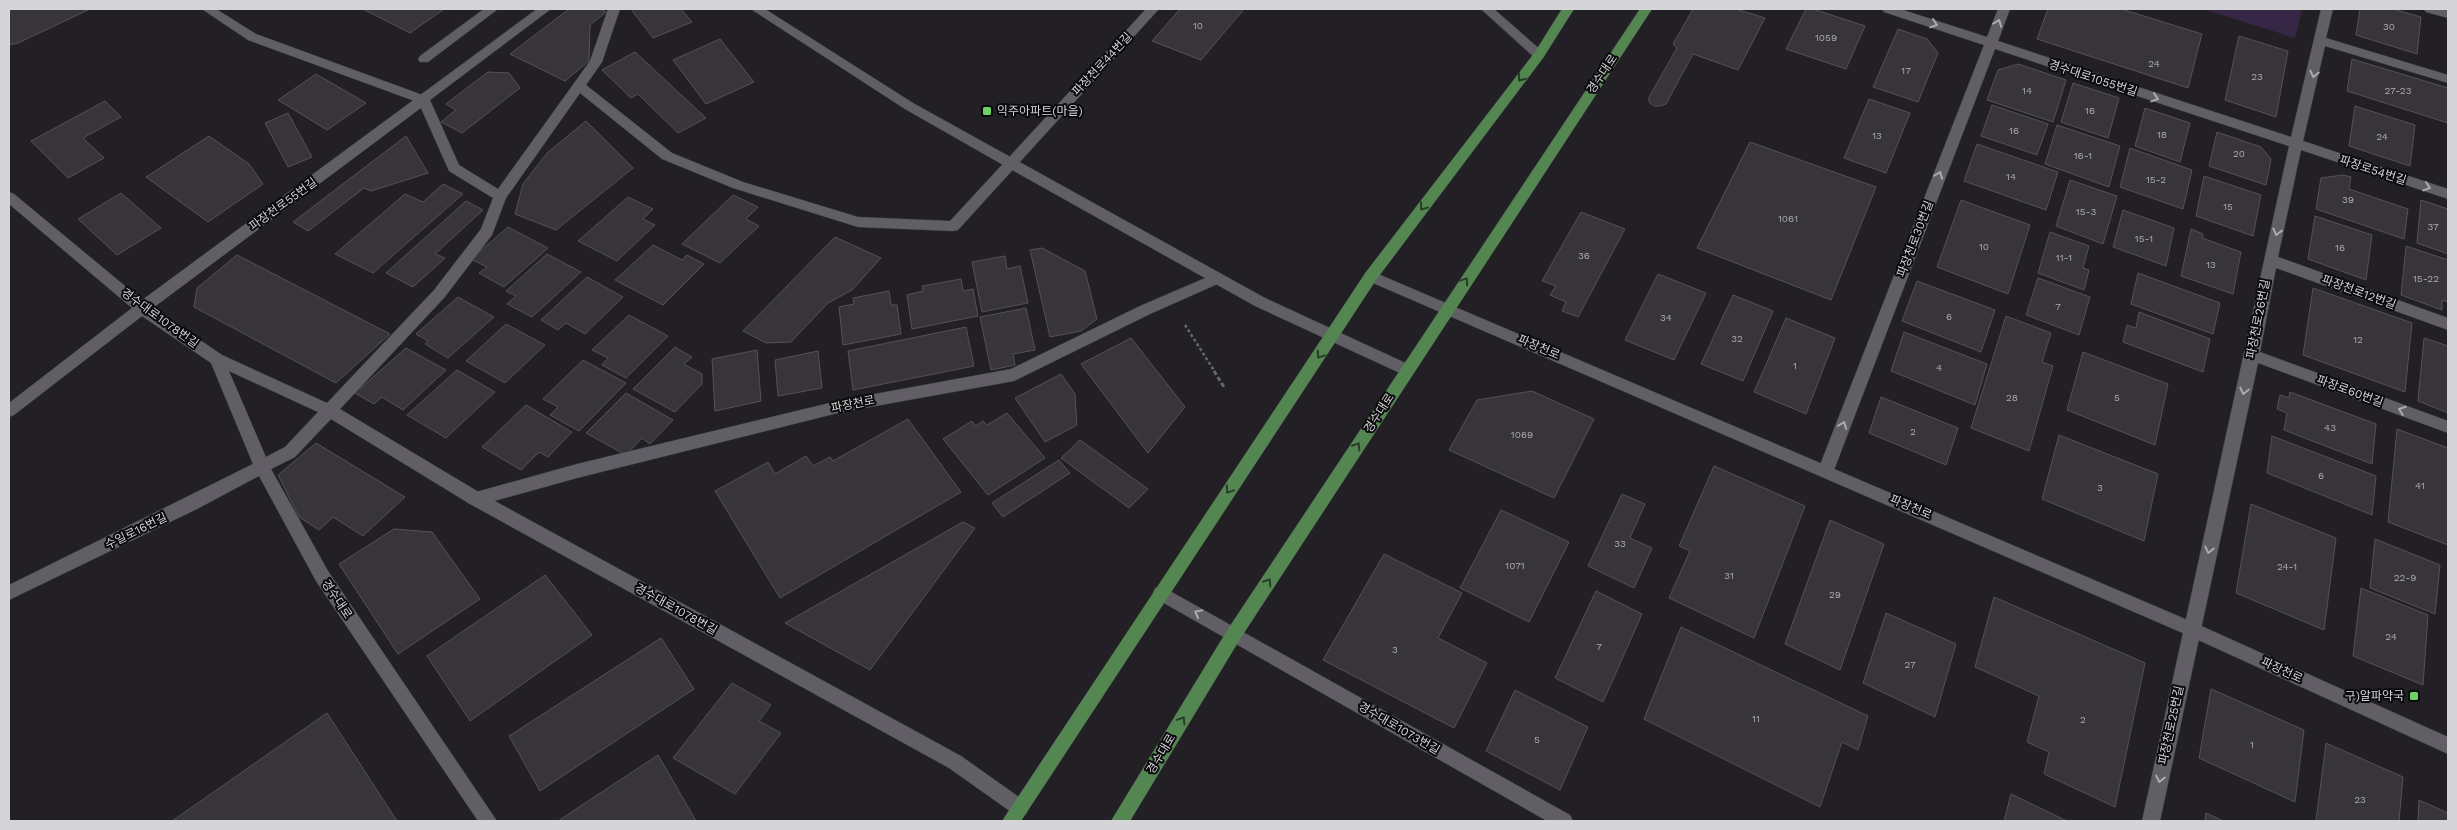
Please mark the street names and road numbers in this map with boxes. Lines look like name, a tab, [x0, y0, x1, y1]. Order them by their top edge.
street label: 파장천로44번길	[1069, 30, 1135, 98]
street label: 경수대로	[1584, 52, 1620, 96]
street label: 경수대로1055번길	[2047, 57, 2139, 99]
street label: 파장로54번길	[2338, 153, 2408, 187]
street label: 파장천로55번길	[246, 175, 320, 233]
street label: 파장천로30번길	[1894, 199, 1936, 279]
street label: 파장천로12번길	[2320, 272, 2398, 312]
street label: 파장천로26번길	[2243, 278, 2273, 360]
street label: 경수대로1078번길	[119, 285, 201, 351]
street label: 파장천로	[1516, 332, 1562, 362]
street label: 파장로60번길	[2315, 372, 2385, 410]
street label: 경수대로	[1361, 391, 1397, 435]
street label: 파장천로	[830, 393, 876, 415]
street label: 파장천로	[1888, 492, 1934, 522]
street label: 수일로16번길	[103, 510, 169, 552]
street label: 경수대로	[319, 577, 355, 621]
street label: 경수대로1078번길	[632, 581, 720, 637]
street label: 파장천로	[2259, 654, 2305, 686]
street label: 파장천로25번길	[2156, 684, 2186, 766]
street label: 경수대로1073번길	[1356, 699, 1442, 757]
street label: 경수대로	[1144, 731, 1178, 777]

